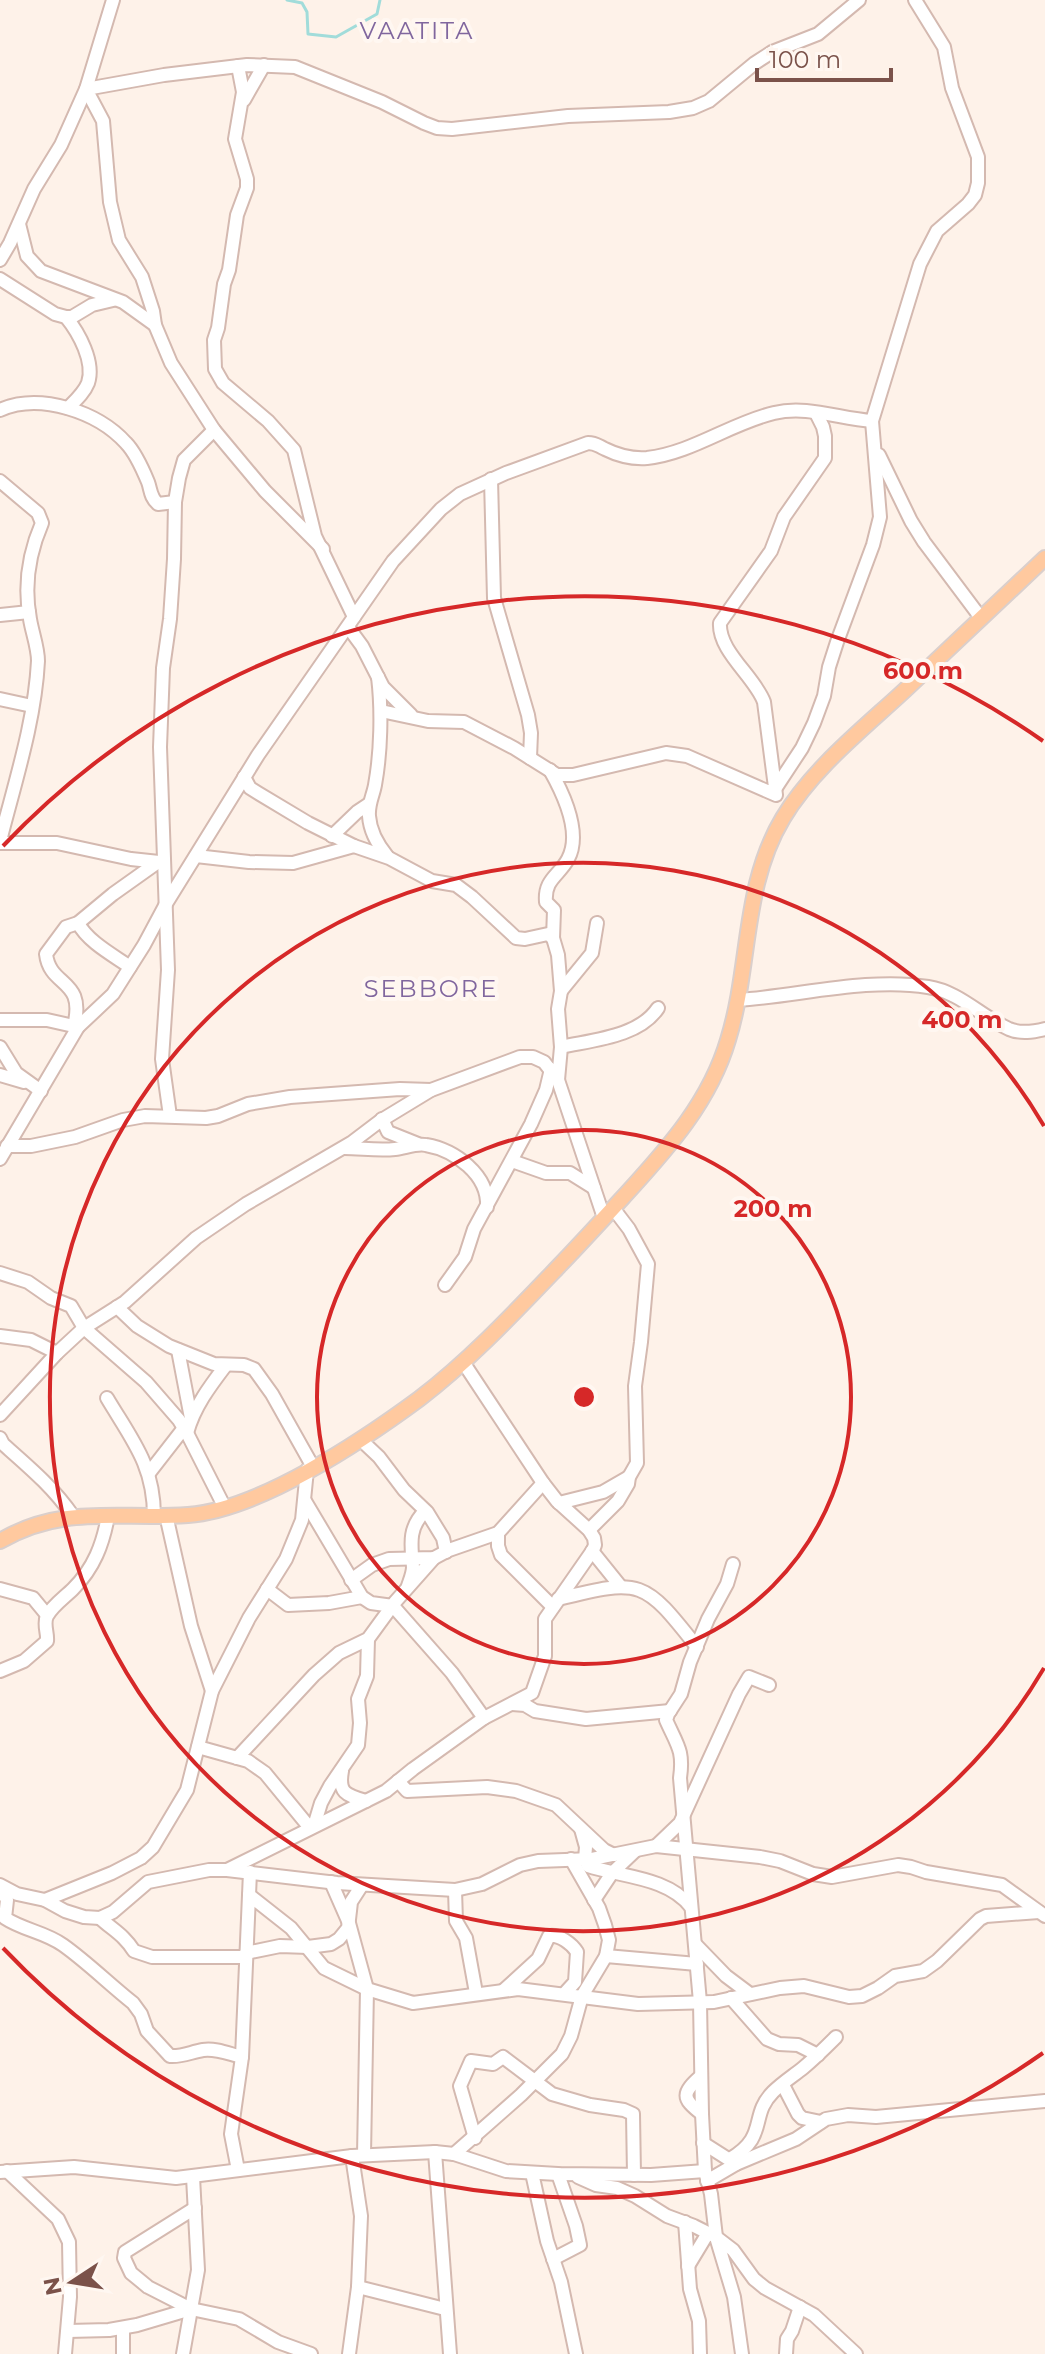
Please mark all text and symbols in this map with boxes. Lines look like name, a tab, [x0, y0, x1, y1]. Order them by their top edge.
district label: VAATITA	[360, 16, 474, 45]
scale bar	[757, 32, 891, 82]
text: 100 m	[769, 45, 841, 74]
text: 600 m	[883, 656, 963, 685]
district label: SEBBORE	[364, 974, 498, 1003]
text: 400 m	[921, 1005, 1003, 1034]
text: 200 m	[734, 1194, 812, 1223]
centre of rings	[570, 1383, 598, 1411]
north arrow	[32, 2242, 112, 2322]
text: N	[38, 2275, 68, 2298]

